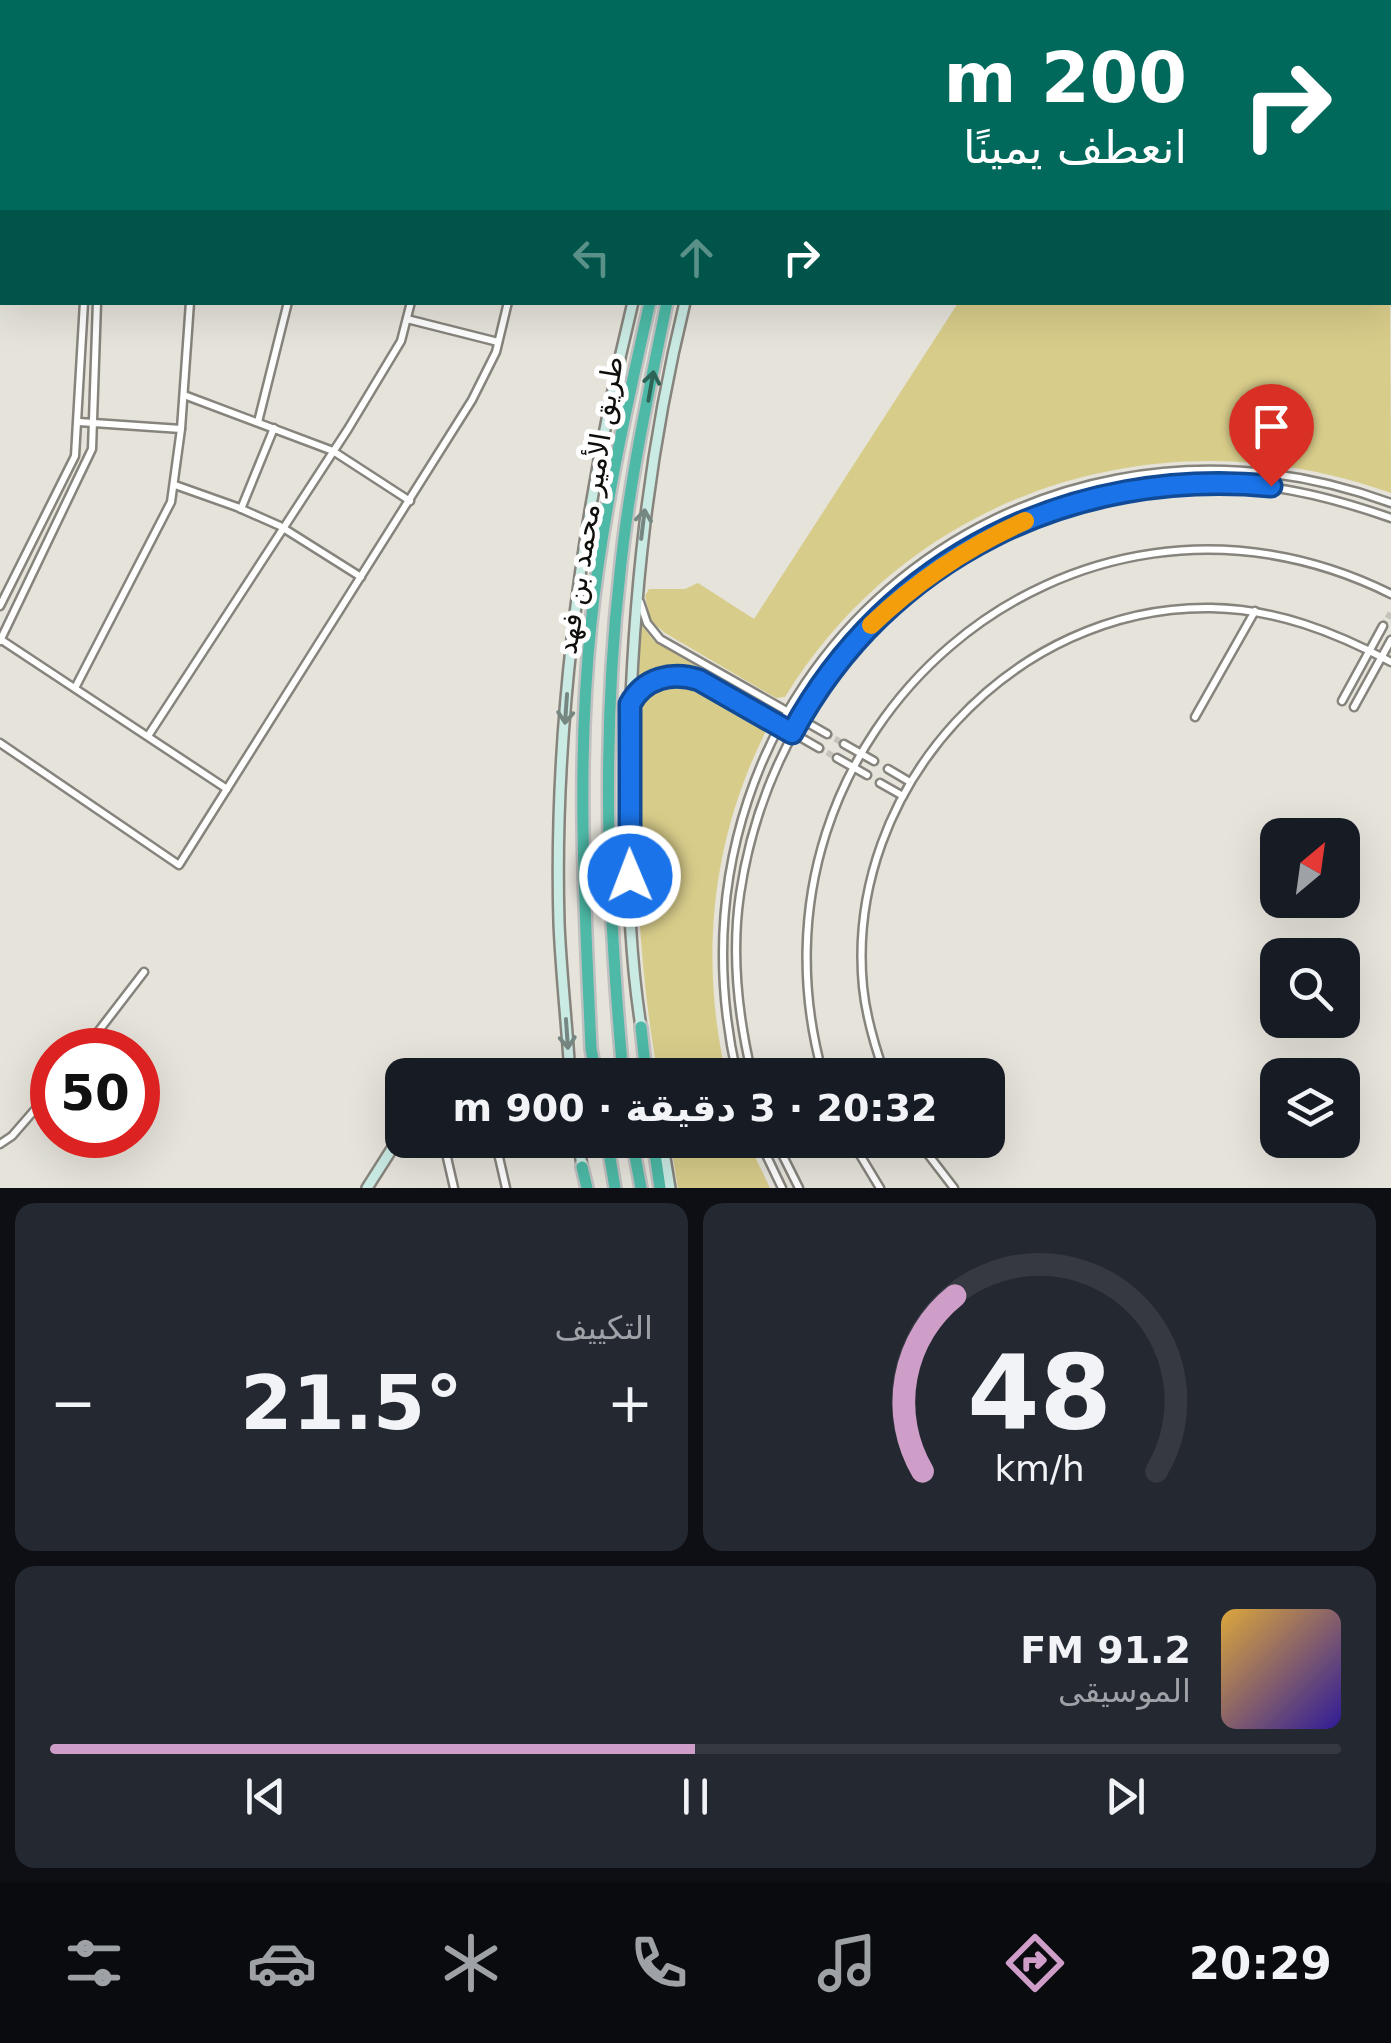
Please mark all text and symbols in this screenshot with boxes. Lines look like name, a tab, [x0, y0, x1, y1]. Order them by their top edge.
text: 200 m	[944, 37, 1187, 119]
icon: right	[1222, 40, 1352, 170]
text: انعطف يمينًا	[963, 121, 1187, 174]
icon: left	[564, 230, 619, 285]
icon: ahead	[669, 230, 724, 285]
icon: right	[774, 230, 829, 285]
street label: طريق الأمير محمد بن فهد	[548, 353, 630, 656]
one-way arrow	[642, 370, 661, 403]
pin	[1229, 384, 1314, 487]
icon: arrive	[1244, 399, 1299, 454]
one-way arrow	[635, 509, 653, 541]
one-way arrow	[556, 692, 575, 725]
north arrow	[1260, 818, 1360, 918]
map controls	[1260, 818, 1360, 1158]
position arrow	[578, 824, 682, 928]
button: search	[1260, 938, 1360, 1038]
one-way arrow	[558, 1017, 577, 1049]
speed limit sign: 50	[30, 1028, 160, 1158]
button: layers	[1260, 1058, 1360, 1158]
text: 20:32 · 3 دقيقة · 900 m	[453, 1086, 937, 1130]
text: التكييف	[555, 1309, 653, 1347]
text: 48	[967, 1332, 1112, 1454]
text: 21.5°	[240, 1359, 463, 1447]
text: −	[50, 1371, 96, 1435]
text: +	[607, 1371, 653, 1435]
text: km/h	[994, 1448, 1085, 1489]
text: 91.2 FM	[1020, 1628, 1191, 1672]
text: الموسيقى	[1058, 1672, 1191, 1710]
icon: previous	[238, 1769, 293, 1824]
icon: pause	[668, 1769, 723, 1824]
icon: next	[1098, 1769, 1153, 1824]
icon: filters	[59, 1928, 129, 1998]
icon: car	[247, 1928, 317, 1998]
icon: climate	[436, 1928, 506, 1998]
icon: phone	[624, 1928, 694, 1998]
icon: music	[812, 1928, 882, 1998]
icon: directions	[1000, 1928, 1070, 1998]
text: 20:29	[1189, 1937, 1332, 1990]

